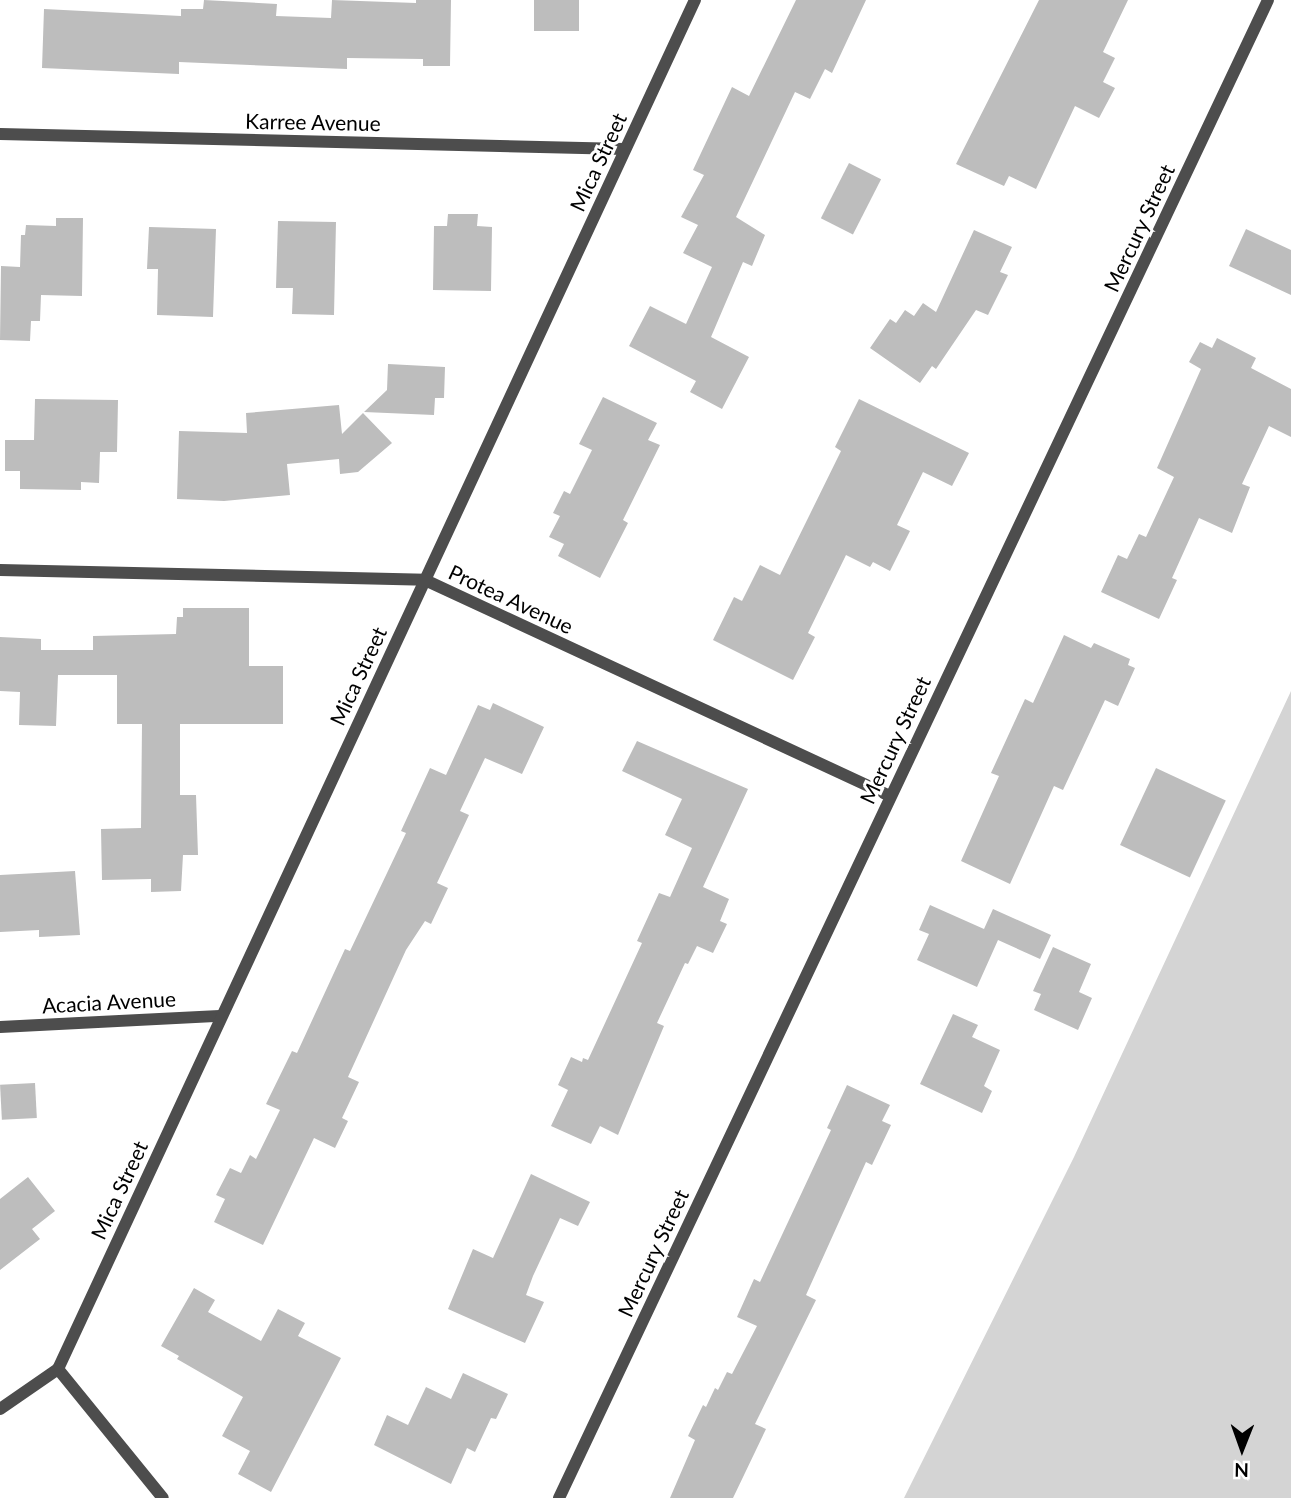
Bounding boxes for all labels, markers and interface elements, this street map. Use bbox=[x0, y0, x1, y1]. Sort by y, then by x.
street label: Karree Avenue bbox=[245, 108, 381, 136]
street label: Mica Street bbox=[564, 109, 632, 215]
street label: Mercury Street bbox=[1098, 160, 1180, 296]
street label: Protea Avenue bbox=[444, 559, 578, 639]
street label: Mica Street bbox=[324, 623, 392, 729]
street label: Mercury Street bbox=[854, 672, 936, 808]
street label: Acacia Avenue bbox=[41, 986, 177, 1018]
street label: Mica Street bbox=[85, 1137, 153, 1243]
street label: Mercury Street bbox=[612, 1185, 694, 1321]
north arrow bbox=[1207, 1414, 1277, 1484]
text: N bbox=[1234, 1459, 1249, 1482]

